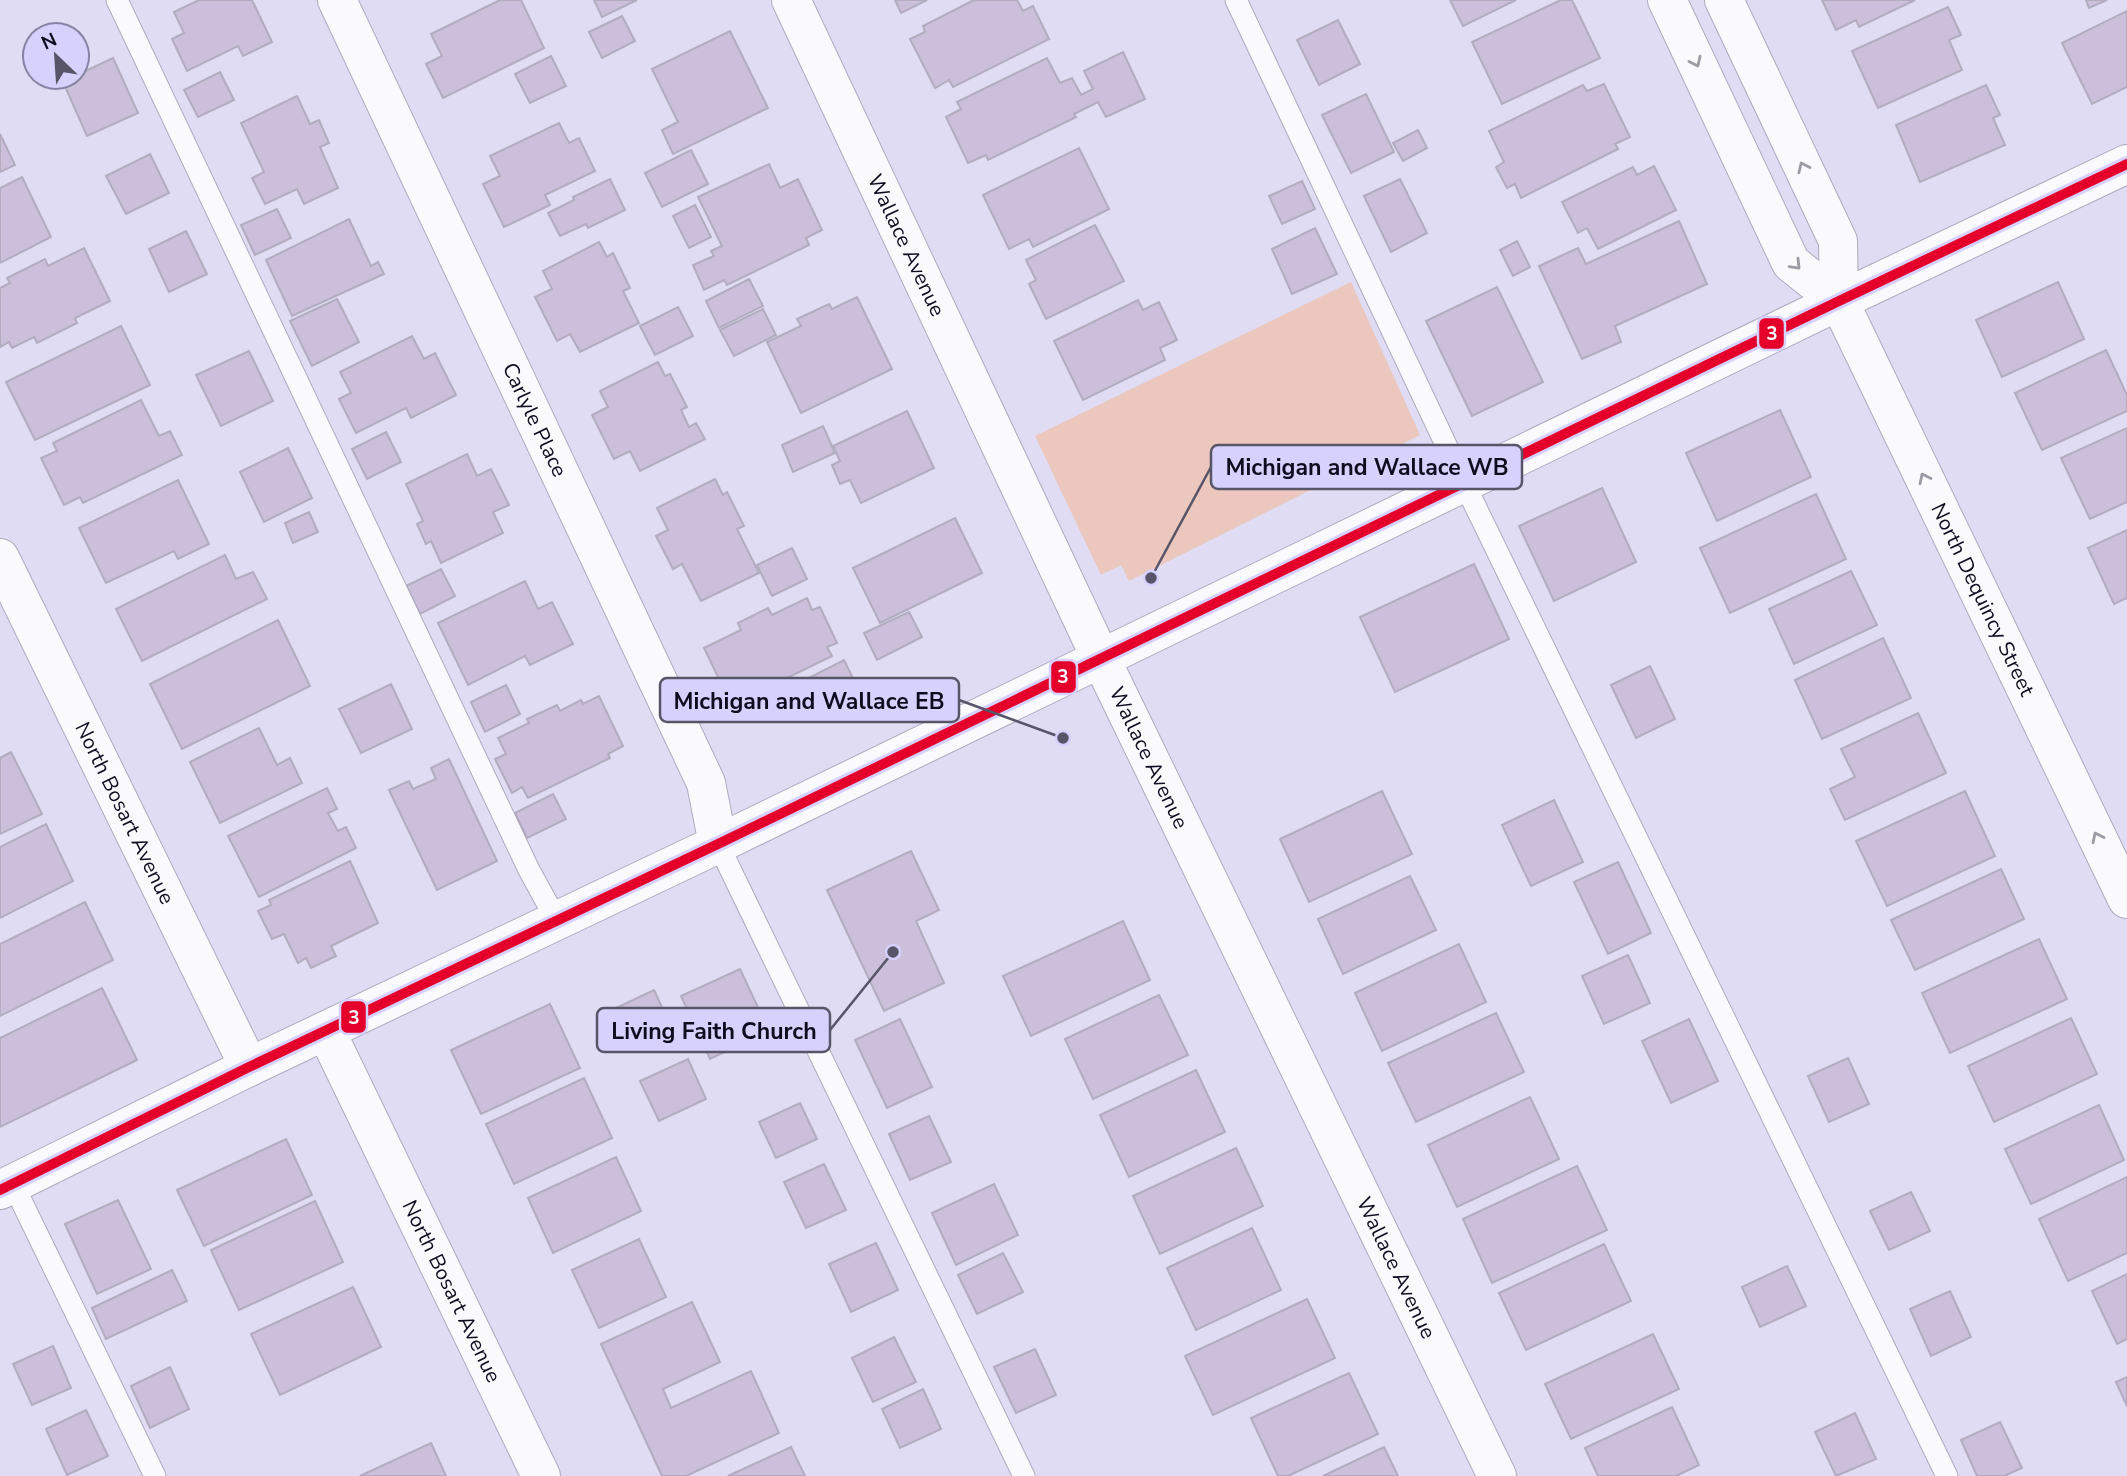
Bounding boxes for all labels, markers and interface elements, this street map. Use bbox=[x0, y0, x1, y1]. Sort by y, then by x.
north arrow bbox=[21, 21, 91, 91]
text: N bbox=[37, 27, 61, 56]
one-way arrow bbox=[1687, 55, 1701, 67]
one-way arrow bbox=[1797, 162, 1811, 174]
street label: Wallace Avenue bbox=[861, 169, 952, 321]
one-way arrow bbox=[1787, 257, 1800, 270]
line badge: 3 bbox=[1758, 317, 1785, 350]
text: 3 bbox=[1766, 321, 1778, 347]
street label: Carlyle Place bbox=[496, 358, 574, 481]
callout: Michigan and Wallace WB bbox=[1211, 445, 1522, 489]
text: Michigan and Wallace WB bbox=[1226, 452, 1508, 483]
one-way arrow bbox=[1918, 473, 1932, 485]
street label: North Dequincy Street bbox=[1924, 498, 2041, 701]
line badge: 3 bbox=[1050, 660, 1077, 694]
text: 3 bbox=[1057, 664, 1069, 690]
callout: Michigan and Wallace EB bbox=[660, 678, 959, 722]
street label: Wallace Avenue bbox=[1103, 682, 1195, 833]
text: Michigan and Wallace EB bbox=[673, 686, 945, 717]
street label: North Bosart Avenue bbox=[68, 717, 181, 909]
one-way arrow bbox=[2092, 832, 2106, 844]
line badge: 3 bbox=[340, 1000, 367, 1034]
text: 3 bbox=[348, 1005, 360, 1031]
callout: Living Faith Church bbox=[597, 1008, 830, 1052]
text: Living Faith Church bbox=[611, 1016, 817, 1047]
street label: Wallace Avenue bbox=[1350, 1192, 1442, 1343]
street label: North Bosart Avenue bbox=[396, 1195, 508, 1387]

